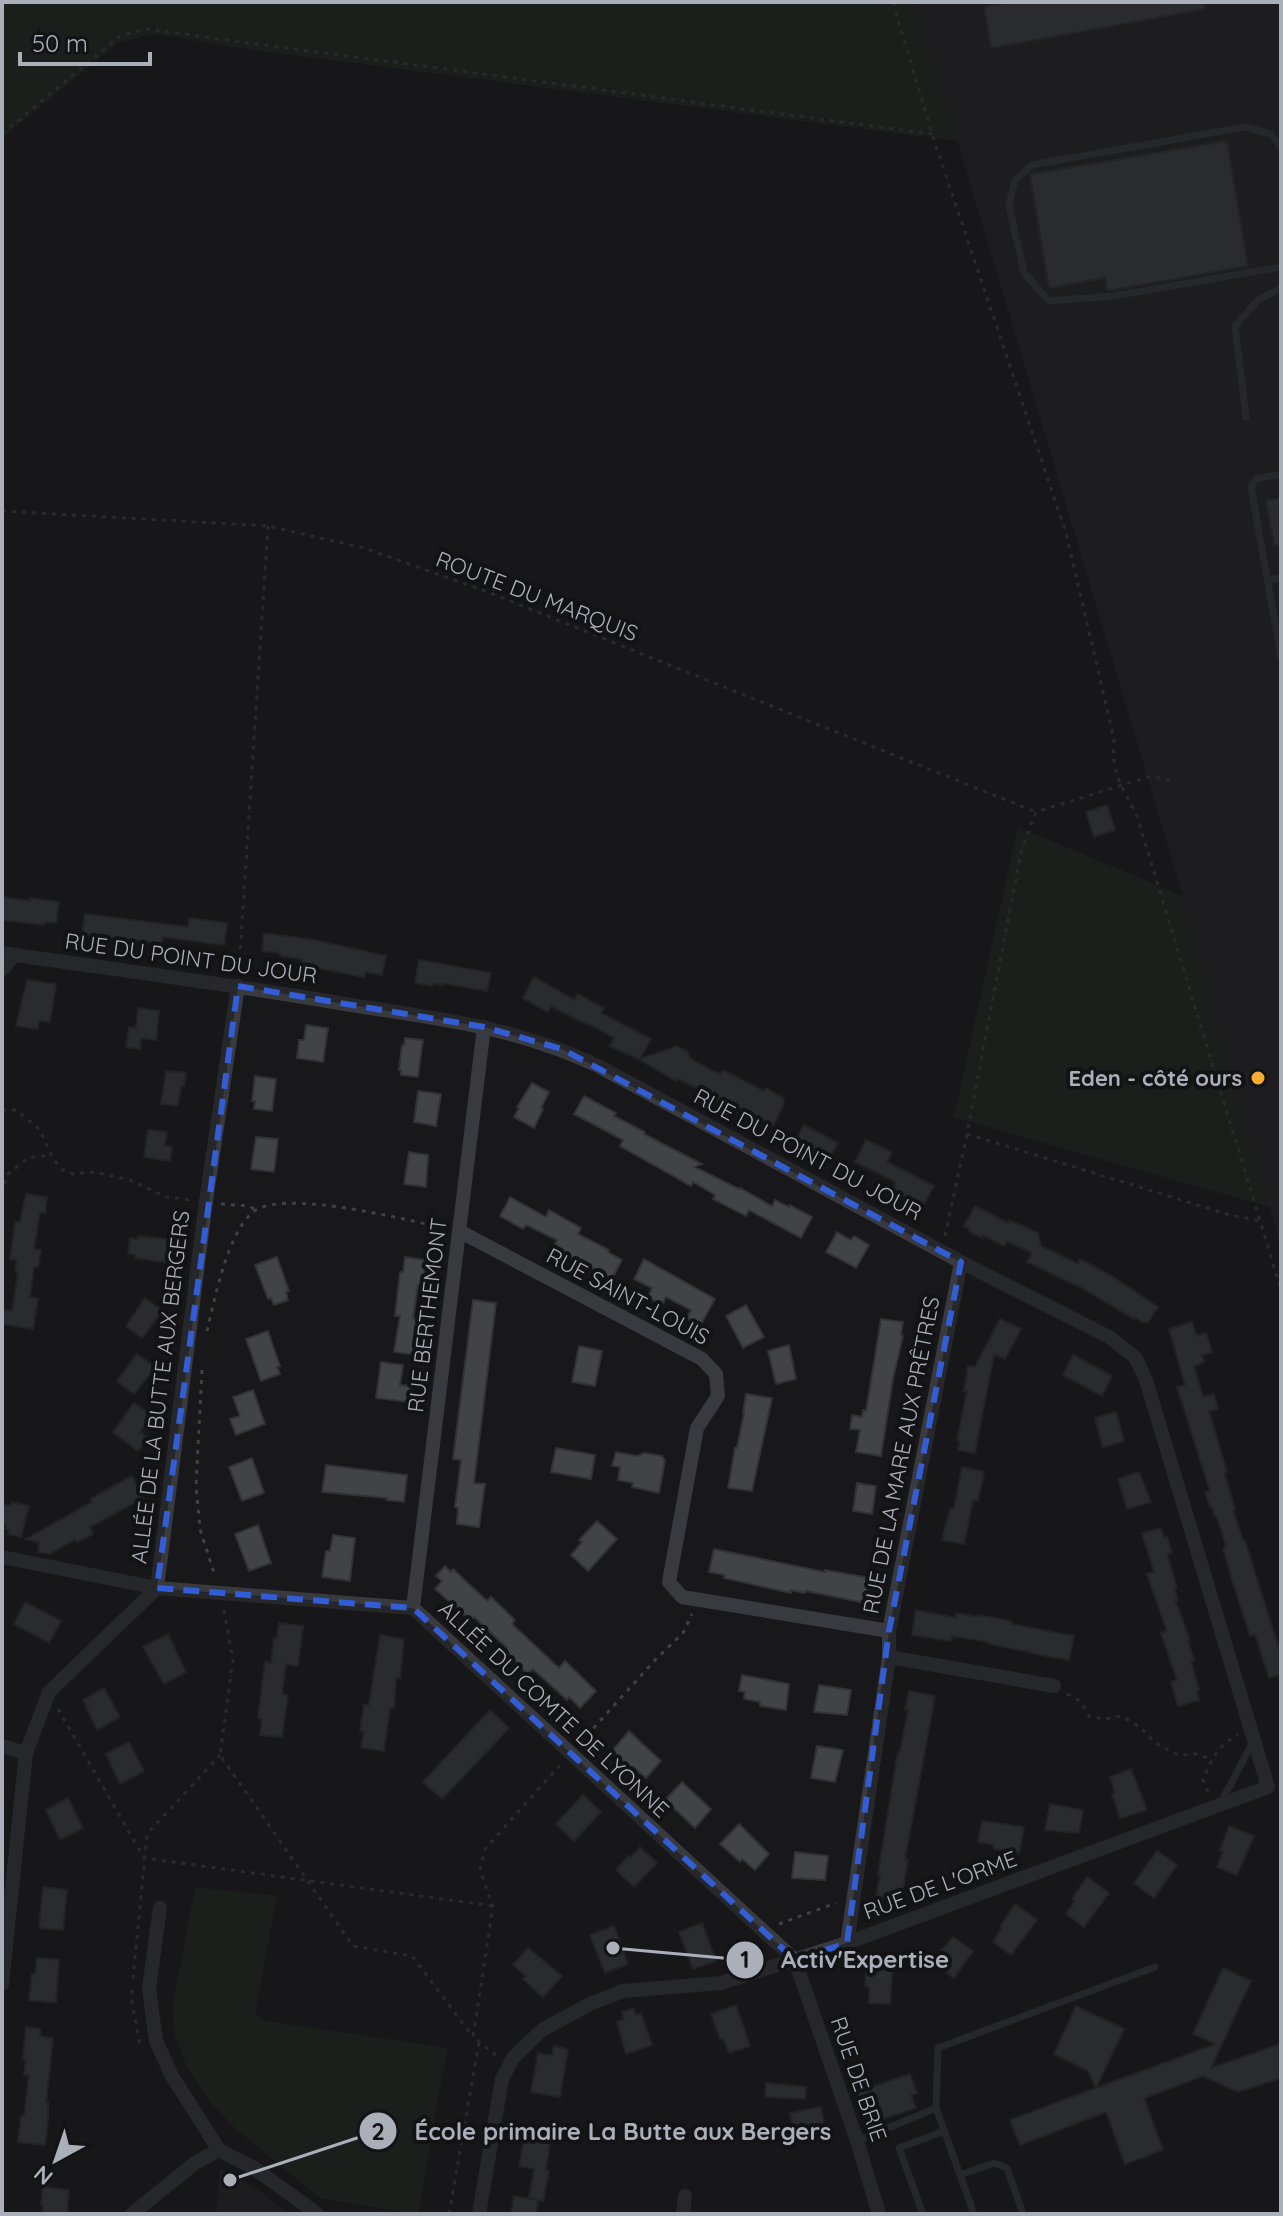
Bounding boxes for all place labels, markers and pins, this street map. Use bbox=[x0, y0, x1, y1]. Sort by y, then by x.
place label: Eden - côté ours bbox=[1069, 1064, 1242, 1092]
marker: Eden - côté ours bbox=[1249, 1069, 1267, 1087]
callout: Activ'Expertise bbox=[725, 1936, 965, 1984]
callout: École primaire La Butte aux Bergers bbox=[358, 2107, 847, 2155]

